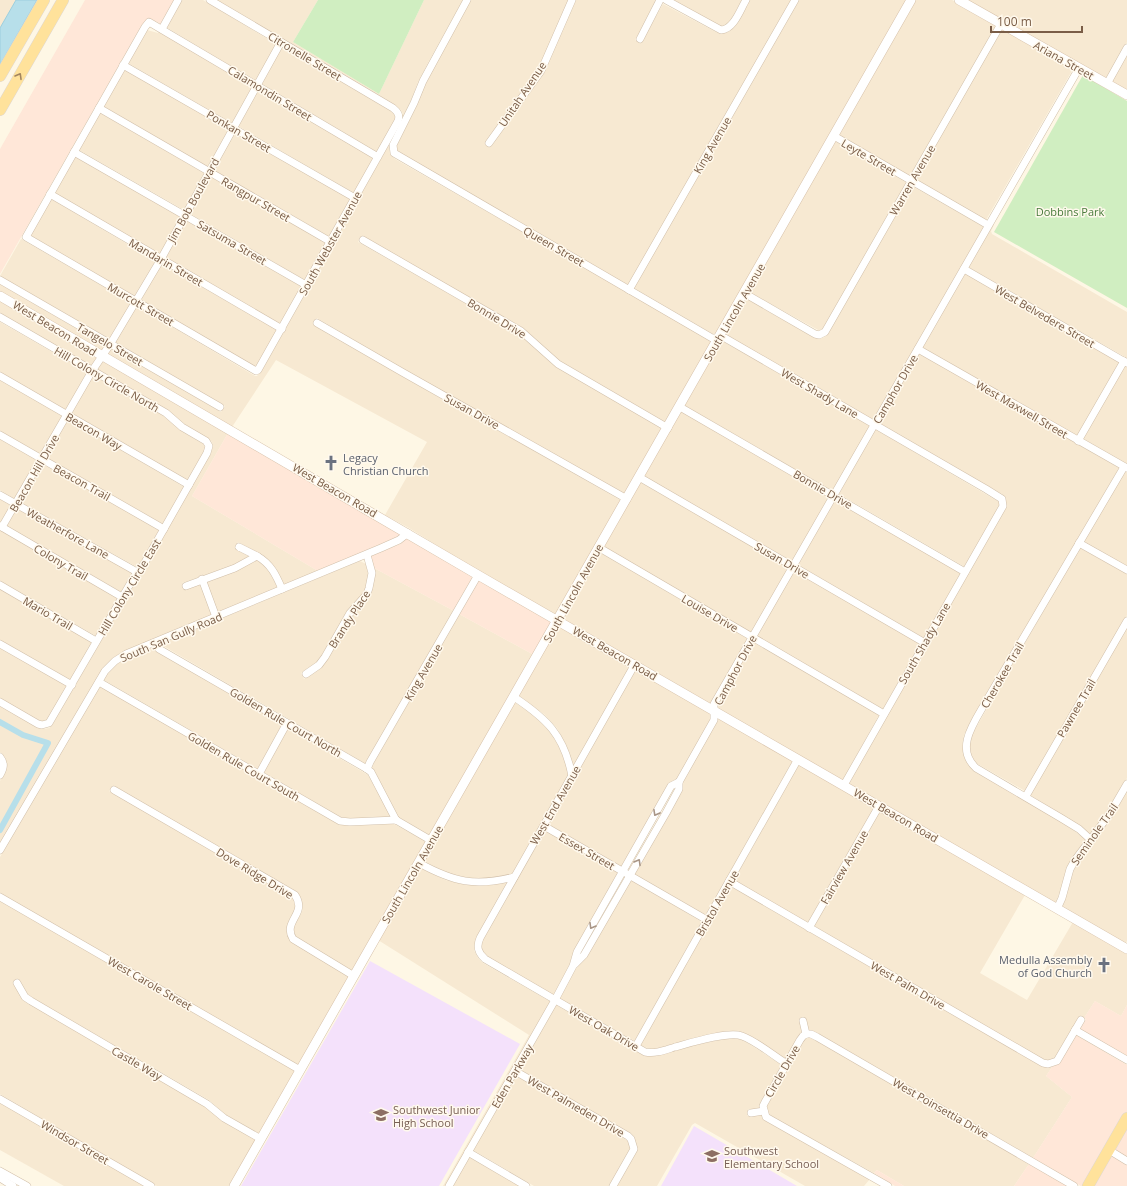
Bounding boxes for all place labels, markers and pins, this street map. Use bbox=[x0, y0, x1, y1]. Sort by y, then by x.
place label: Legacy Christian Church bbox=[343, 450, 429, 478]
church icon: Legacy Christian Church bbox=[322, 454, 340, 472]
place label: Medulla Assembly of God Church bbox=[999, 952, 1092, 980]
church icon: Medulla Assembly of God Church bbox=[1095, 956, 1113, 974]
place label: Southwest Junior High School bbox=[393, 1102, 481, 1130]
school or university icon: Southwest Junior High School bbox=[372, 1106, 390, 1124]
place label: Southwest Elementary School bbox=[724, 1143, 819, 1171]
school or university icon: Southwest Elementary School bbox=[703, 1147, 721, 1165]

